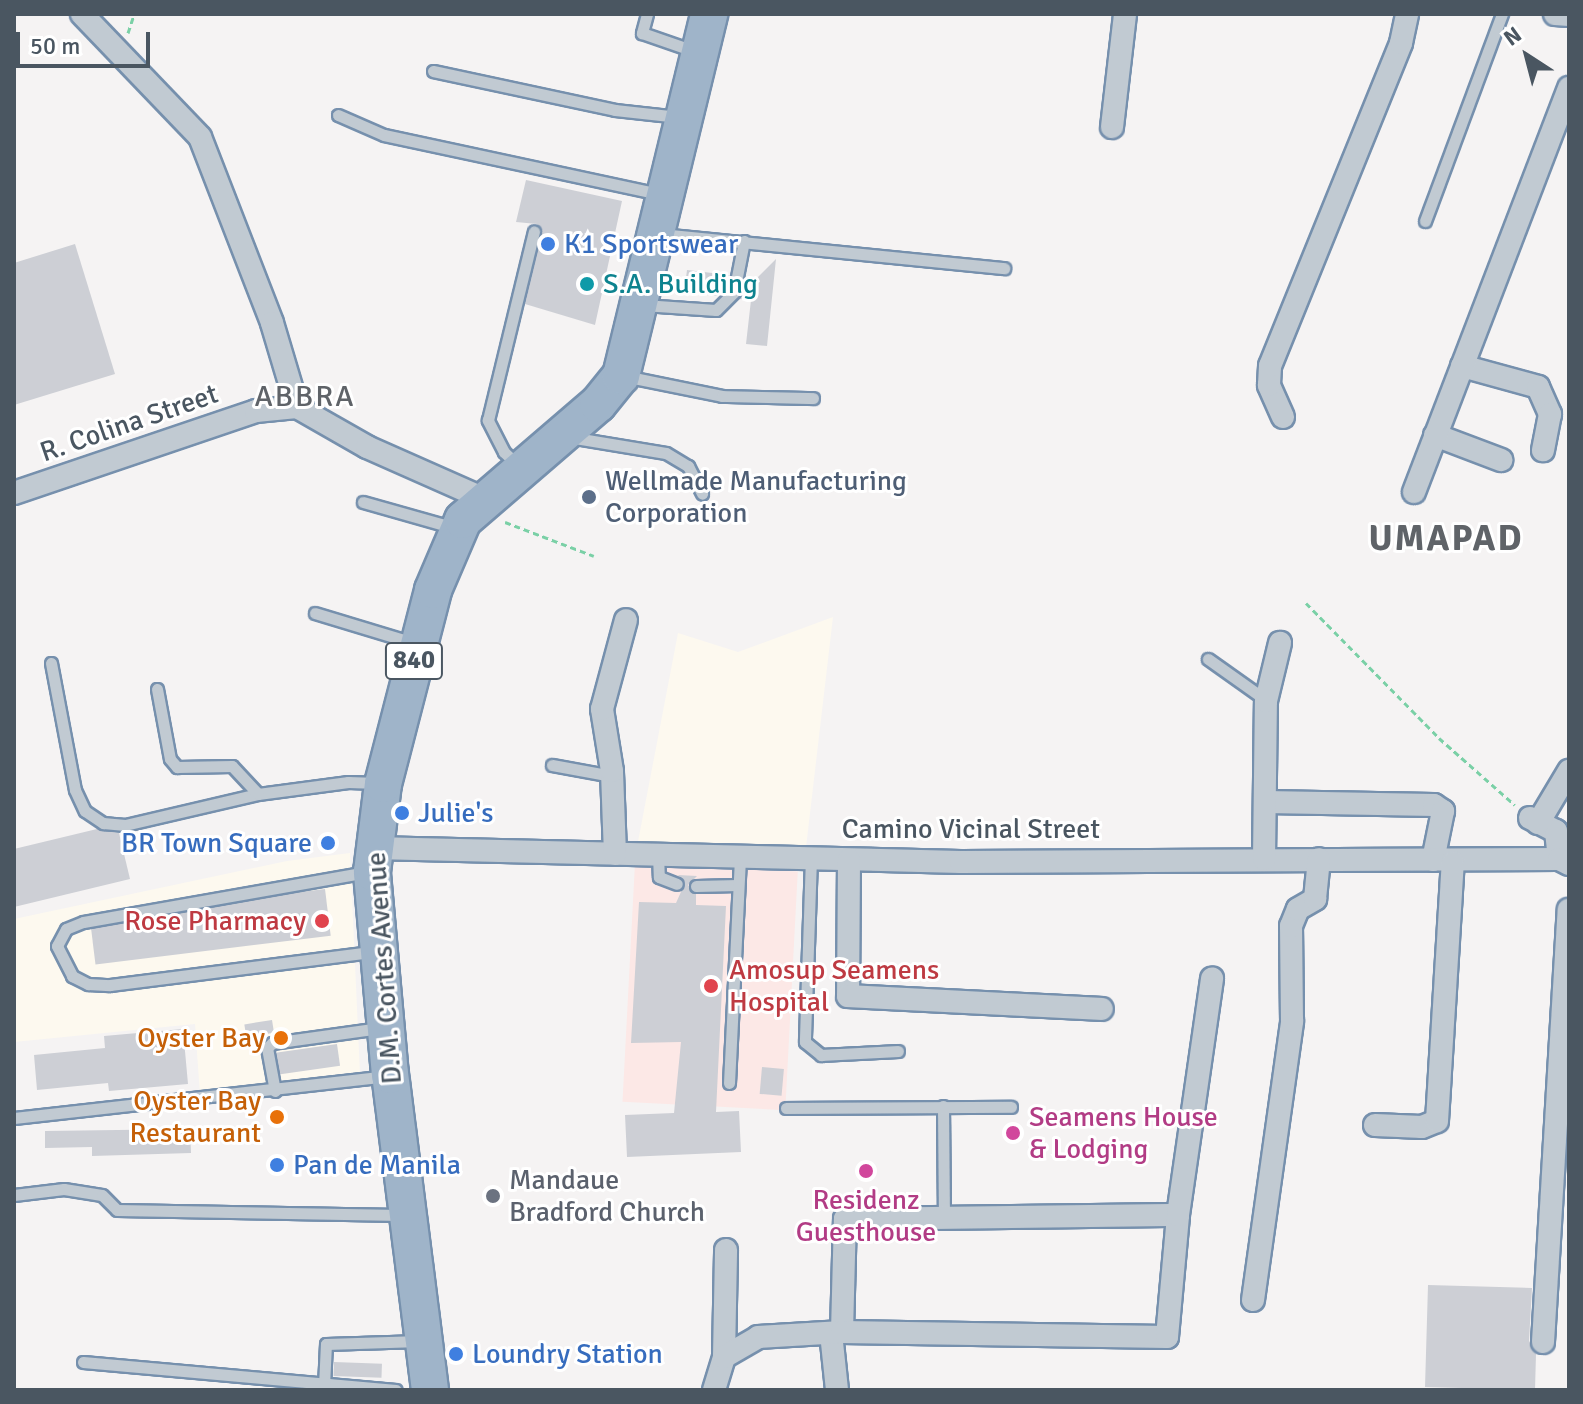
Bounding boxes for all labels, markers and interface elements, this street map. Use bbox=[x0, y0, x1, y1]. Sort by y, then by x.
scale bar bbox=[20, 16, 154, 66]
north arrow bbox=[1487, 16, 1567, 96]
text: N bbox=[1498, 21, 1527, 52]
text: 50 m bbox=[30, 31, 80, 61]
place label: K1 Sportswear bbox=[564, 227, 738, 261]
marker: K1 Sportswear bbox=[539, 235, 557, 253]
place label: S.A. Building bbox=[603, 267, 758, 301]
marker: S.A. Building bbox=[578, 275, 596, 293]
street label: R. Colina Street bbox=[36, 377, 222, 469]
district label: ABBRA bbox=[254, 379, 356, 415]
place label: Wellmade Manufacturing Corporation bbox=[605, 464, 907, 530]
marker: Wellmade Manufacturing Corporation bbox=[580, 488, 598, 506]
district label: UMAPAD bbox=[1368, 517, 1524, 561]
road number: 840 bbox=[384, 639, 444, 683]
place label: Julie's bbox=[418, 796, 494, 830]
marker: Julie's bbox=[393, 804, 411, 822]
street label: Camino Vicinal Street bbox=[842, 812, 1100, 846]
place label: BR Town Square bbox=[121, 826, 312, 860]
marker: BR Town Square bbox=[319, 834, 337, 852]
street label: D.M. Cortes Avenue bbox=[359, 851, 409, 1085]
place label: Rose Pharmacy bbox=[124, 904, 306, 938]
marker: Rose Pharmacy bbox=[313, 912, 331, 930]
place label: Amosup Seamens Hospital bbox=[729, 953, 939, 1019]
marker: Amosup Seamens Hospital bbox=[700, 975, 722, 997]
place label: Oyster Bay bbox=[137, 1021, 265, 1055]
marker: Oyster Bay bbox=[272, 1029, 290, 1047]
place label: Oyster Bay Restaurant bbox=[130, 1084, 261, 1150]
place label: Seamens House & Lodging bbox=[1029, 1100, 1218, 1166]
marker: Oyster Bay Restaurant bbox=[268, 1108, 286, 1126]
marker: Seamens House & Lodging bbox=[1004, 1124, 1022, 1142]
place label: Pan de Manila bbox=[293, 1148, 461, 1182]
marker: Pan de Manila bbox=[268, 1156, 286, 1174]
marker: Residenz Guesthouse bbox=[857, 1162, 875, 1180]
place label: Mandaue Bradford Church bbox=[509, 1163, 705, 1229]
place label: Residenz Guesthouse bbox=[796, 1183, 936, 1249]
marker: Mandaue Bradford Church bbox=[484, 1187, 502, 1205]
place label: Loundry Station bbox=[472, 1337, 663, 1371]
marker: Loundry Station bbox=[447, 1345, 465, 1363]

